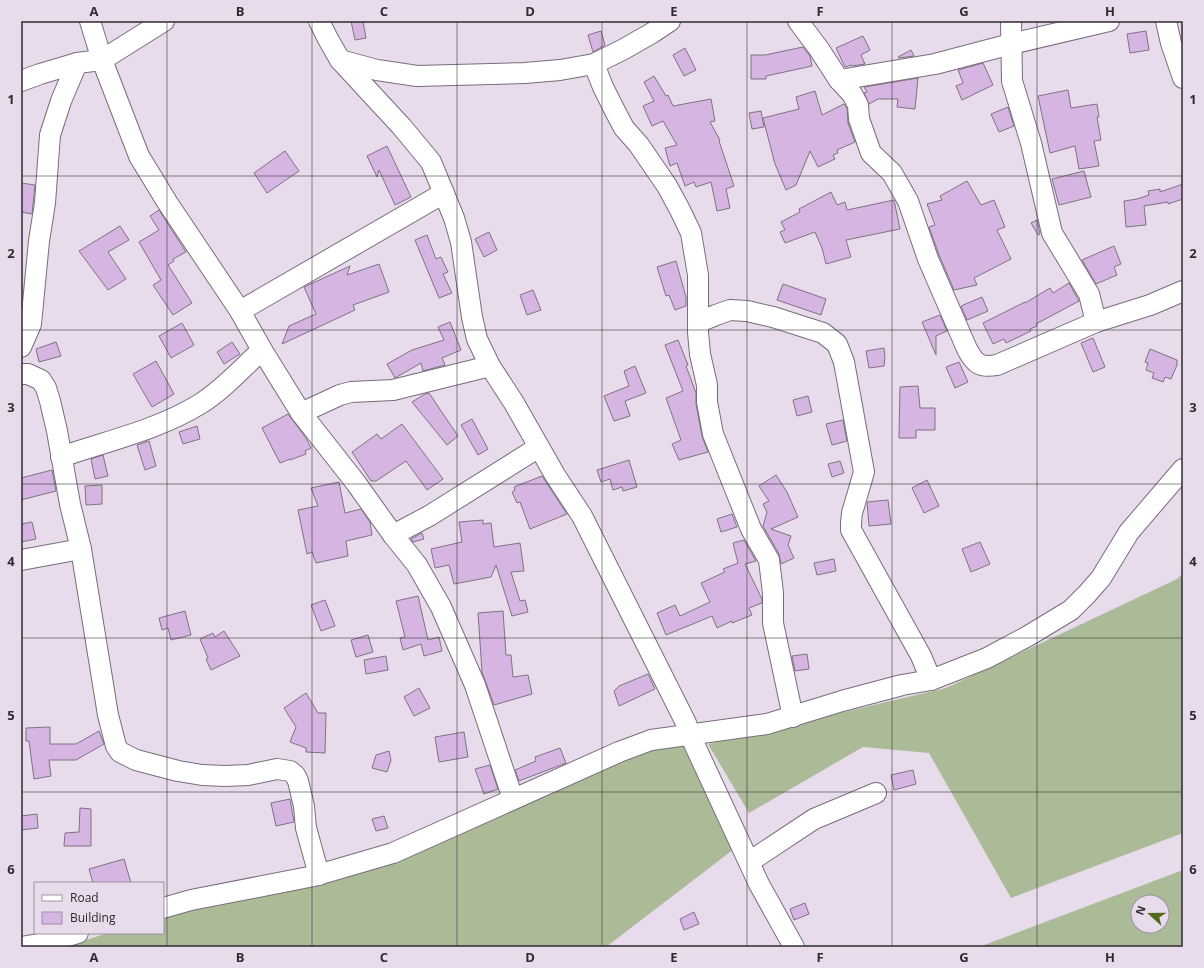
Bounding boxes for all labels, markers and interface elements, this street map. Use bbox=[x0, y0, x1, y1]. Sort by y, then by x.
text: A bbox=[90, 2, 99, 20]
text: B bbox=[236, 2, 245, 20]
text: C bbox=[380, 2, 388, 20]
text: D bbox=[525, 2, 535, 20]
text: E bbox=[670, 2, 678, 20]
text: F bbox=[816, 2, 824, 20]
text: G bbox=[959, 2, 969, 20]
text: H bbox=[1105, 2, 1115, 20]
text: 1 bbox=[7, 90, 15, 108]
text: 1 bbox=[1189, 90, 1197, 108]
text: 2 bbox=[7, 244, 15, 262]
text: 2 bbox=[1189, 244, 1197, 262]
text: 3 bbox=[7, 398, 15, 416]
text: 3 bbox=[1189, 398, 1197, 416]
text: 4 bbox=[7, 552, 15, 570]
text: 4 bbox=[1189, 552, 1197, 570]
text: 5 bbox=[7, 706, 15, 724]
text: 5 bbox=[1189, 706, 1197, 724]
text: 6 bbox=[7, 860, 15, 878]
text: 6 bbox=[1189, 860, 1197, 878]
legend bbox=[34, 882, 164, 934]
text: Road bbox=[70, 889, 99, 906]
north arrow bbox=[1130, 894, 1170, 934]
text: N bbox=[1132, 903, 1149, 917]
text: Building bbox=[70, 909, 116, 926]
text: A bbox=[90, 948, 99, 966]
text: B bbox=[236, 948, 245, 966]
text: C bbox=[380, 948, 388, 966]
text: D bbox=[525, 948, 535, 966]
text: E bbox=[670, 948, 678, 966]
text: F bbox=[816, 948, 824, 966]
text: G bbox=[959, 948, 969, 966]
text: H bbox=[1105, 948, 1115, 966]

